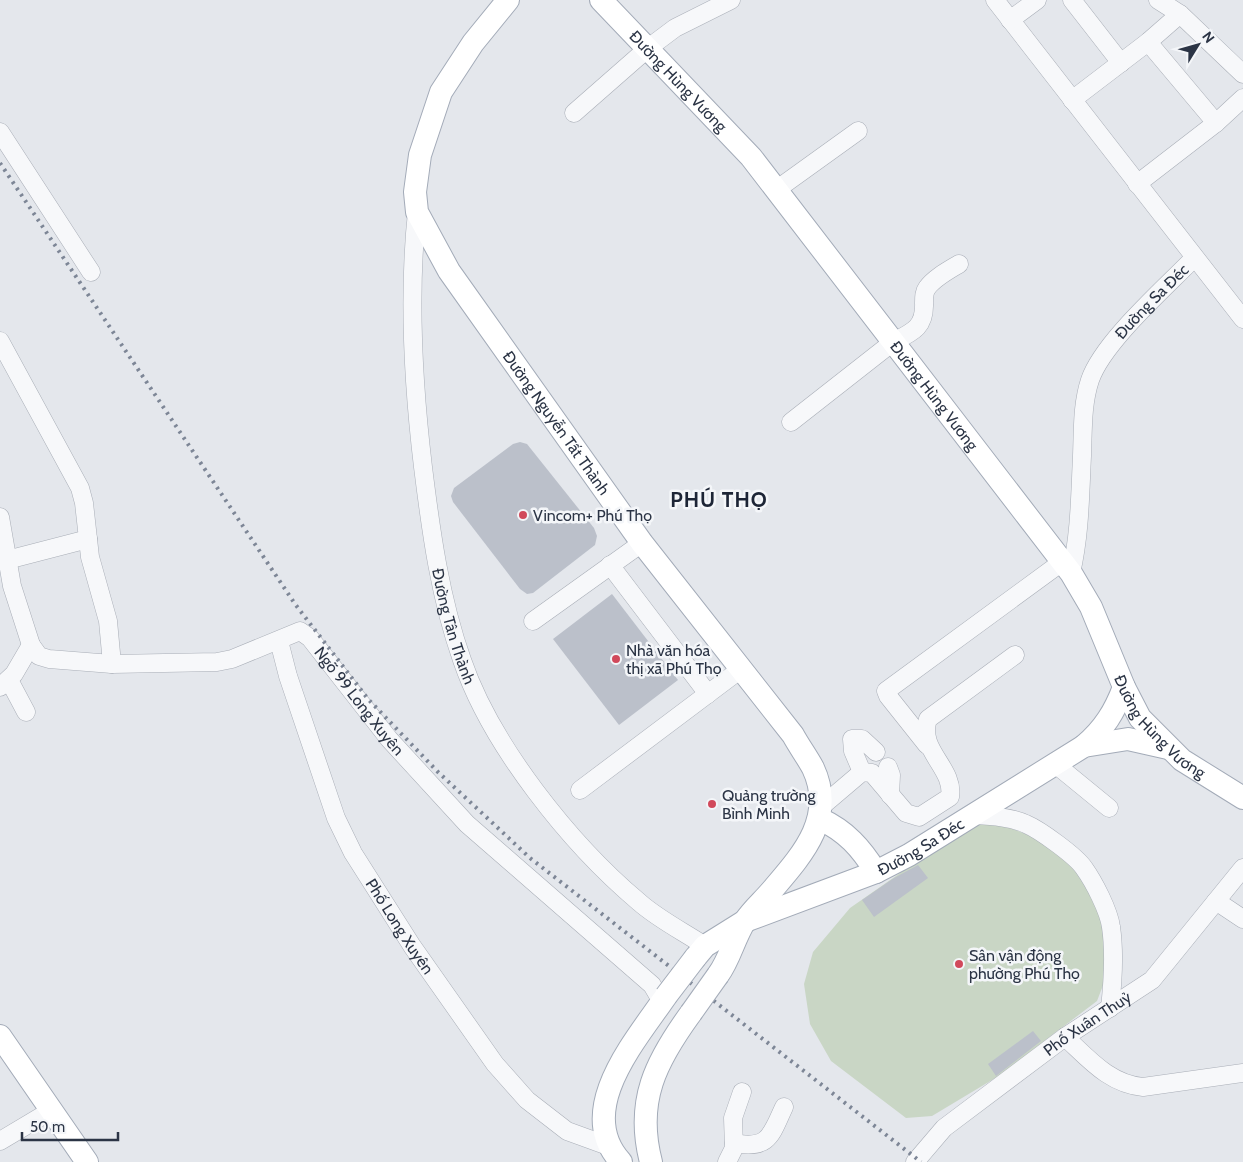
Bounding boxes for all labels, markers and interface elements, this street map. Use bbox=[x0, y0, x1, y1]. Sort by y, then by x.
north arrow bbox=[1173, 20, 1223, 70]
street label: Đường Hùng Vương bbox=[625, 27, 731, 137]
text: N bbox=[1198, 28, 1219, 47]
street label: Đường Sa Đéc bbox=[1111, 260, 1193, 343]
street label: Đường Hùng Vương bbox=[886, 337, 983, 455]
street label: Đường Nguyễn Tất Thành bbox=[499, 347, 614, 499]
district label: PHÚ THỌ bbox=[670, 487, 768, 512]
place label: Vincom+ Phú Thọ bbox=[533, 506, 652, 525]
marker: Vincom+ Phú Thọ bbox=[517, 509, 529, 521]
street label: Đường Tân Thành bbox=[428, 567, 479, 687]
place label: Nhà văn hóa thị xã Phú Thọ bbox=[626, 641, 722, 678]
street label: Ngõ 99 Long Xuyên bbox=[310, 643, 408, 759]
marker: Nhà văn hóa thị xã Phú Thọ bbox=[610, 653, 622, 665]
street label: Đường Hùng Vương bbox=[1110, 672, 1210, 783]
place label: Quảng trường Bình Minh bbox=[722, 786, 816, 823]
marker: Quảng trường Bình Minh bbox=[706, 798, 718, 810]
street label: Đường Sa Đéc bbox=[874, 814, 968, 880]
street label: Phố Long Xuyên bbox=[362, 875, 438, 978]
place label: Sân vận động phường Phú Thọ bbox=[969, 946, 1080, 983]
marker: Sân vận động phường Phú Thọ bbox=[953, 958, 965, 970]
street label: Phố Xuân Thuỷ bbox=[1040, 987, 1135, 1060]
scale bar bbox=[22, 1110, 119, 1142]
text: 50 m bbox=[30, 1118, 65, 1136]

